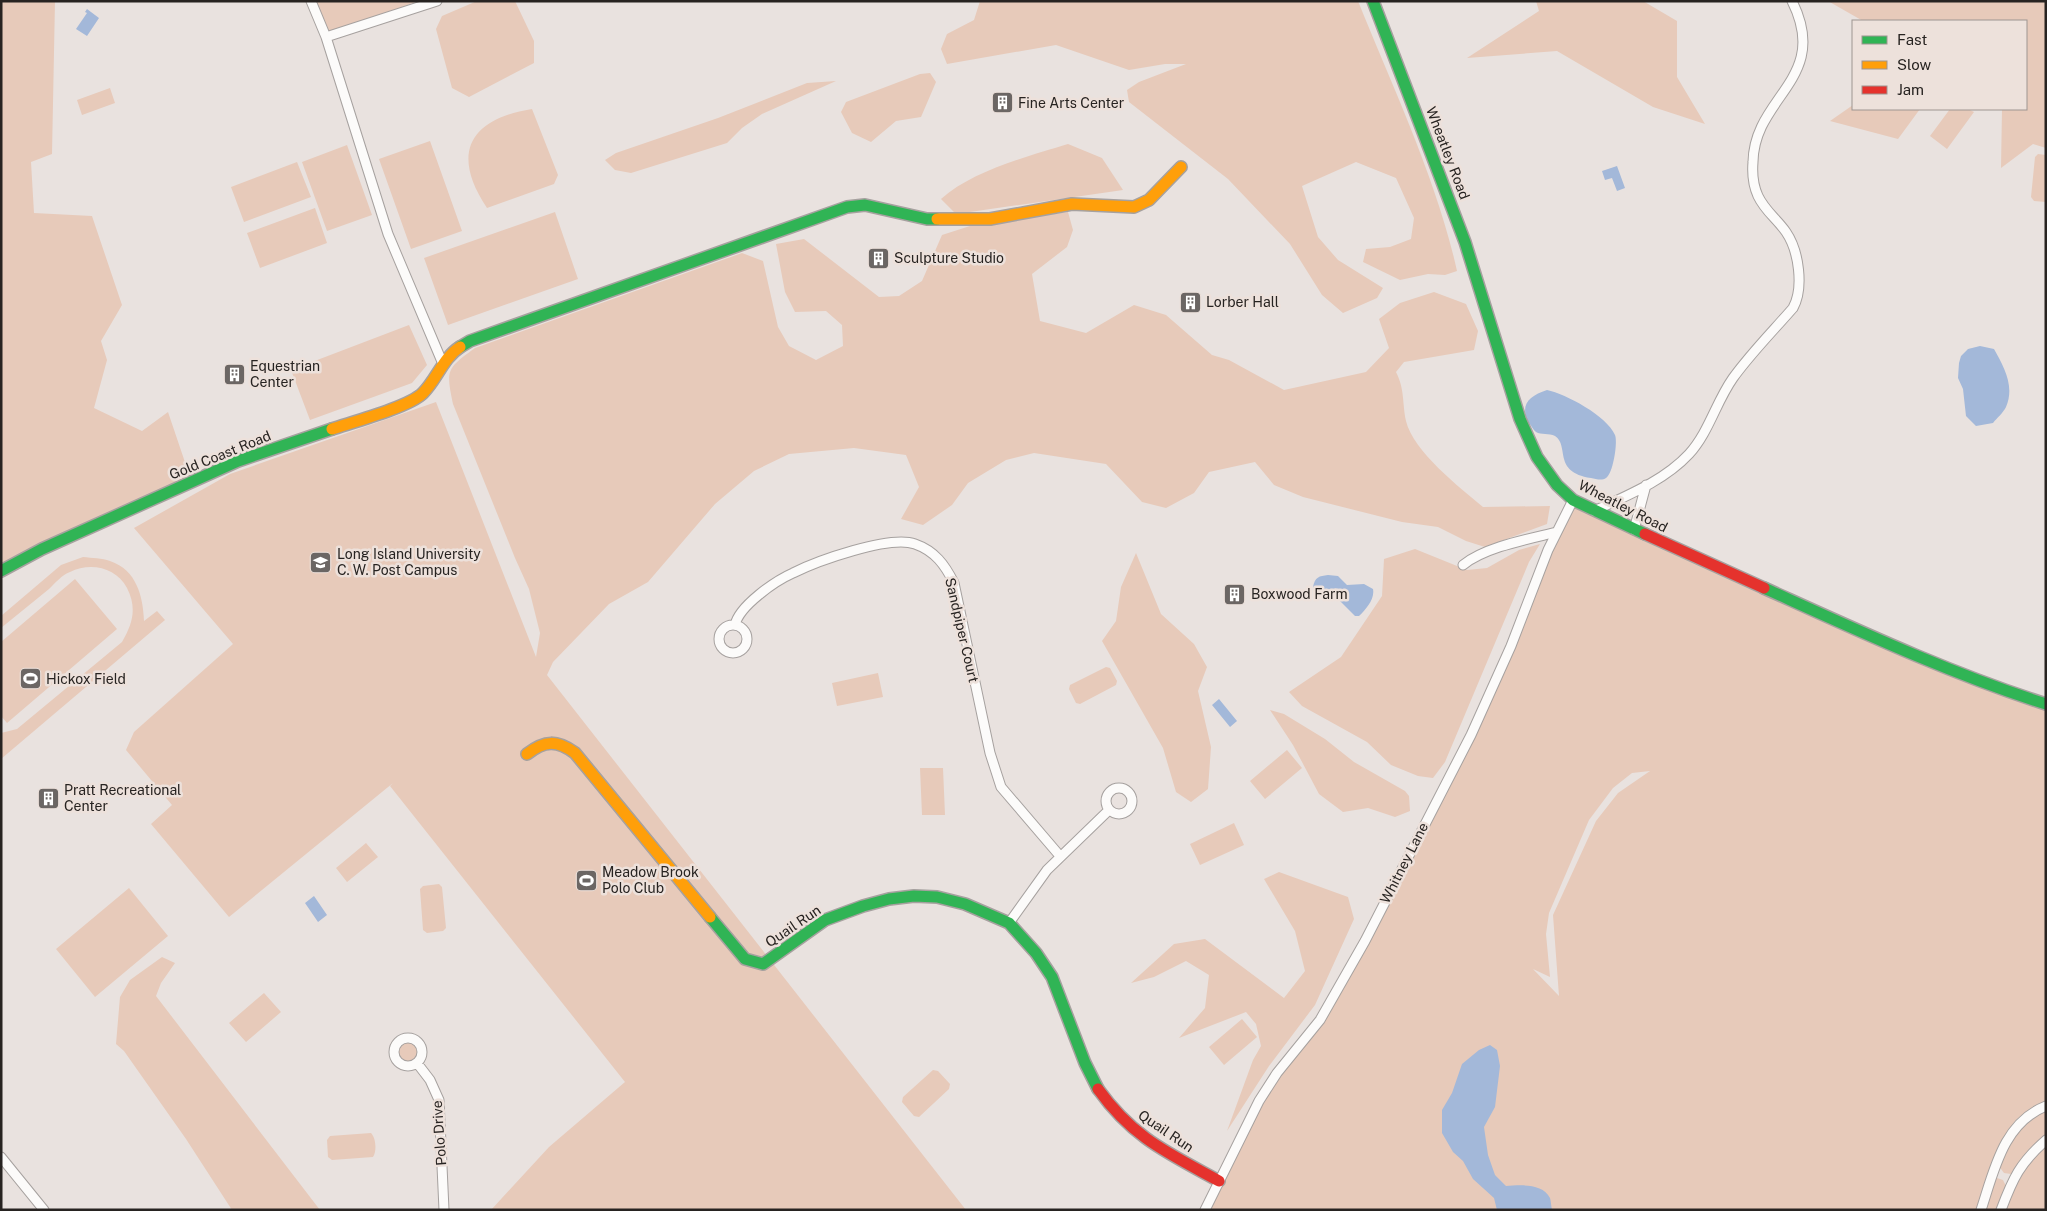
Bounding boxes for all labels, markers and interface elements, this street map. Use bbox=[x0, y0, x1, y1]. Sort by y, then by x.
legend bbox=[1852, 20, 2027, 110]
text: Fast bbox=[1897, 31, 1927, 48]
text: Slow bbox=[1897, 56, 1932, 73]
text: Jam bbox=[1897, 81, 1924, 98]
building icon: Fine Arts Center bbox=[990, 91, 1014, 115]
place label: Fine Arts Center bbox=[1018, 95, 1124, 111]
street label: Wheatley Road bbox=[1423, 104, 1473, 202]
building icon: Sculpture Studio bbox=[866, 246, 890, 270]
place label: Sculpture Studio bbox=[894, 250, 1004, 266]
building icon: Lorber Hall bbox=[1178, 290, 1202, 314]
place label: Lorber Hall bbox=[1206, 294, 1279, 310]
place label: Equestrian Center bbox=[250, 358, 320, 390]
building icon: Equestrian Center bbox=[222, 362, 246, 386]
street label: Gold Coast Road bbox=[167, 427, 273, 483]
street label: Wheatley Road bbox=[1576, 477, 1670, 535]
place label: Long Island University C. W. Post Campus bbox=[337, 546, 481, 578]
school or university icon: Long Island University C. W. Post Campus bbox=[309, 550, 333, 574]
street label: Sandpiper Court bbox=[942, 576, 982, 684]
building icon: Boxwood Farm bbox=[1223, 582, 1247, 606]
place label: Boxwood Farm bbox=[1251, 586, 1348, 602]
sports icon: Hickox Field bbox=[18, 667, 42, 691]
place label: Hickox Field bbox=[46, 671, 126, 687]
place label: Pratt Recreational Center bbox=[64, 782, 181, 814]
building icon: Pratt Recreational Center bbox=[36, 786, 60, 810]
street label: Whitney Lane bbox=[1377, 820, 1431, 906]
place label: Meadow Brook Polo Club bbox=[602, 864, 699, 896]
sports icon: Meadow Brook Polo Club bbox=[574, 868, 598, 892]
street label: Quail Run bbox=[762, 902, 824, 950]
street label: Polo Drive bbox=[429, 1100, 449, 1166]
street label: Quail Run bbox=[1135, 1107, 1197, 1155]

